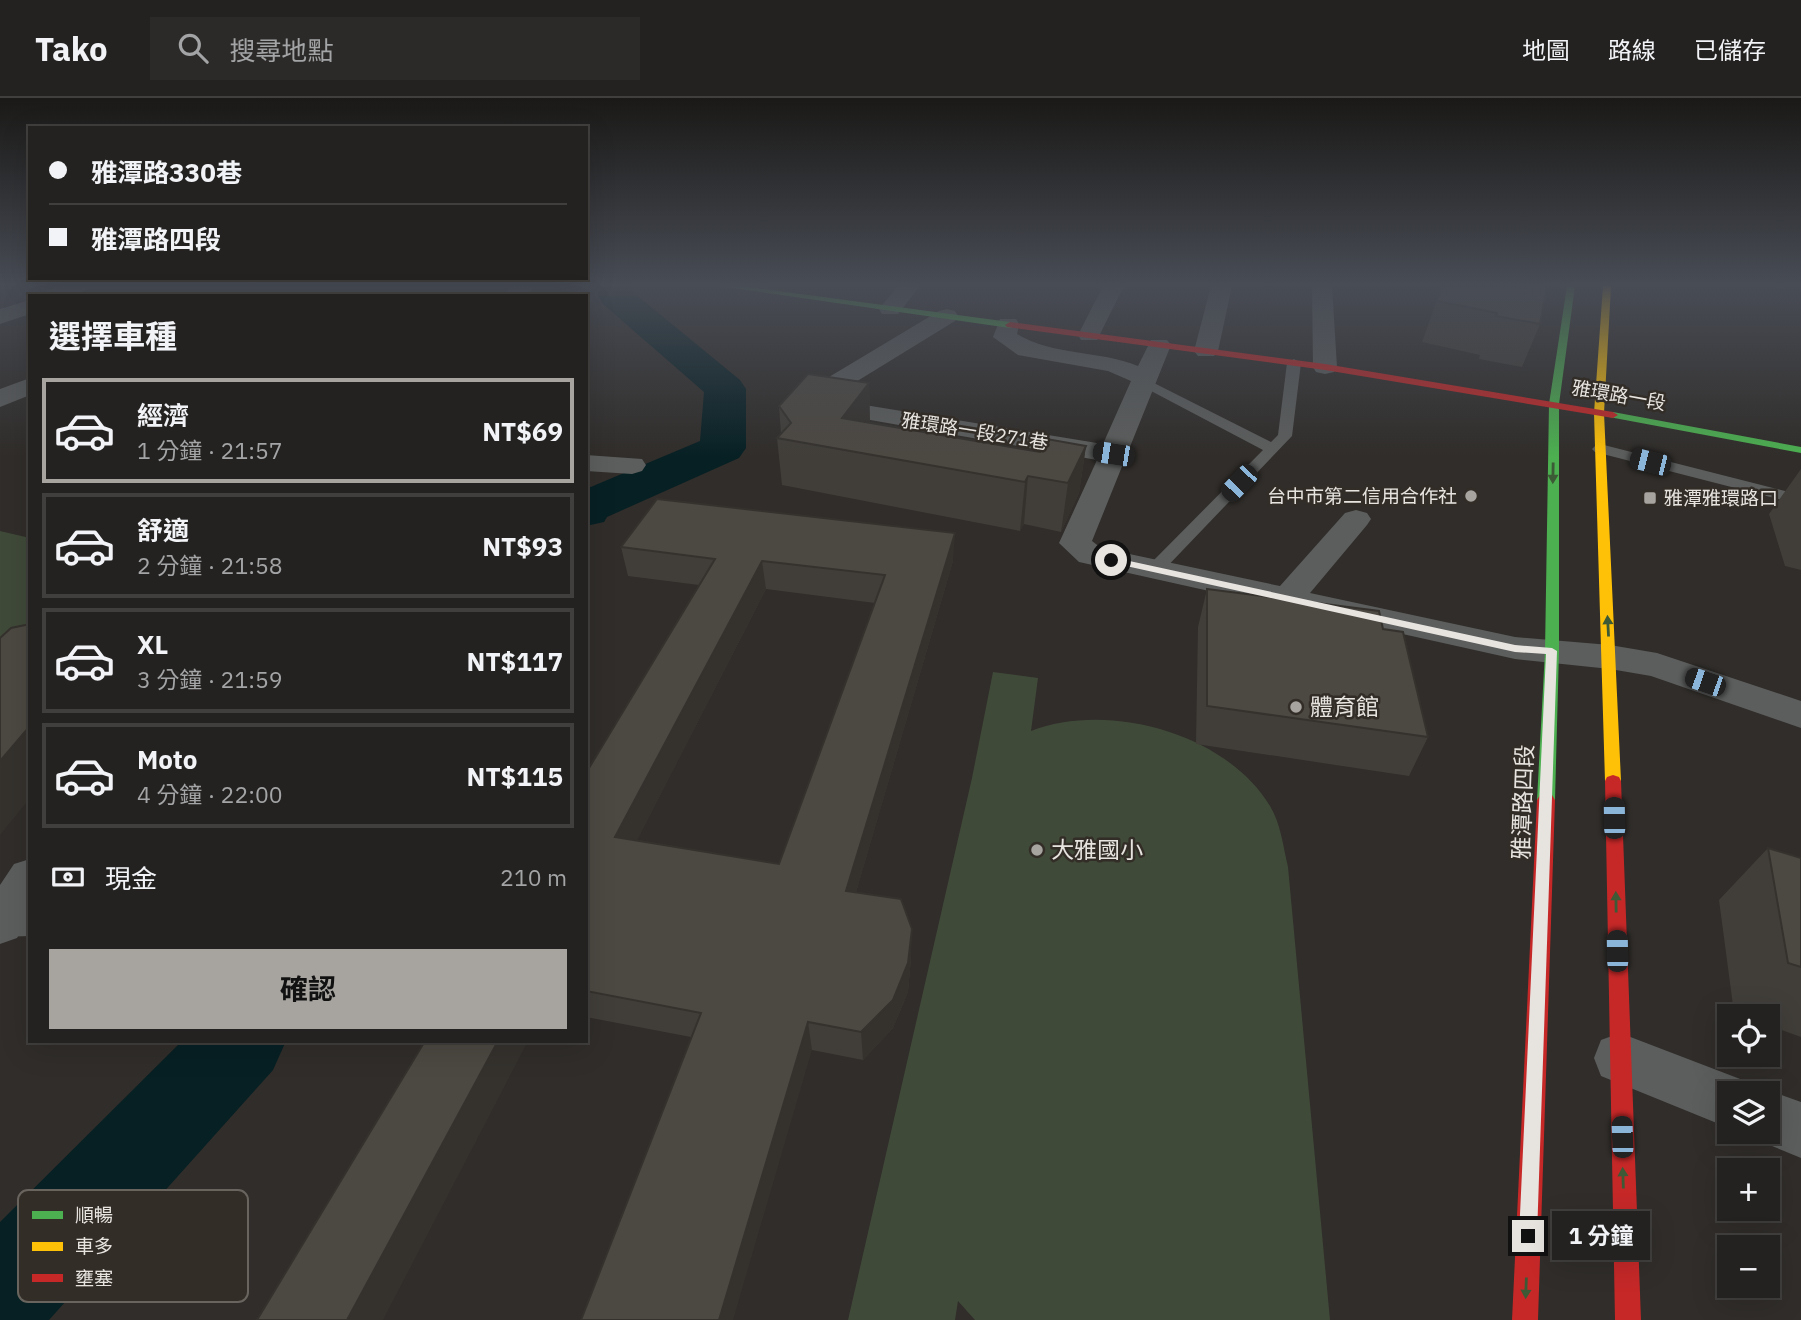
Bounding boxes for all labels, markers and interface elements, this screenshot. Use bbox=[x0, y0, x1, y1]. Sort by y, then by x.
search box bbox=[150, 17, 640, 80]
text: Tako bbox=[35, 27, 108, 70]
icon: search bbox=[174, 29, 212, 67]
text: 搜尋地點 bbox=[230, 33, 334, 67]
text: 地圖 bbox=[1522, 34, 1570, 66]
text: 路線 bbox=[1608, 34, 1656, 66]
text: 已儲存 bbox=[1694, 34, 1766, 66]
text: 雅潭路330巷 bbox=[91, 155, 242, 189]
text: 雅潭路四段 bbox=[91, 222, 221, 256]
text: 選擇車種 bbox=[49, 315, 177, 357]
street label: 雅環路一段 bbox=[1570, 375, 1668, 415]
text: 經濟 bbox=[137, 398, 189, 432]
icon: car bbox=[53, 399, 116, 462]
street label: 雅環路一段271巷 bbox=[900, 408, 1050, 454]
text: NT$69 bbox=[482, 414, 563, 448]
text: 1 分鐘 · 21:57 bbox=[137, 435, 283, 465]
car bbox=[1091, 440, 1136, 468]
car bbox=[1628, 447, 1673, 477]
car bbox=[1217, 461, 1262, 505]
one-way arrow bbox=[1548, 462, 1559, 484]
place label: 台中市第二信用合作社 bbox=[1267, 484, 1457, 508]
place label: 雅潭雅環路口 bbox=[1664, 486, 1778, 510]
marker: 台中市第二信用合作社 bbox=[1463, 488, 1479, 504]
marker: 雅潭雅環路口 bbox=[1642, 490, 1658, 506]
text: 舒適 bbox=[137, 513, 189, 547]
icon: car bbox=[53, 514, 116, 577]
text: NT$93 bbox=[482, 529, 563, 563]
route start bbox=[1095, 544, 1127, 576]
text: 2 分鐘 · 21:58 bbox=[137, 550, 283, 580]
one-way arrow bbox=[1602, 614, 1613, 636]
text: XL bbox=[137, 627, 168, 661]
icon: car bbox=[53, 629, 116, 692]
text: NT$117 bbox=[467, 644, 563, 678]
text: 3 分鐘 · 21:59 bbox=[137, 664, 283, 694]
car bbox=[1682, 665, 1729, 699]
place label: 體育館 bbox=[1310, 691, 1379, 721]
marker: 體育館 bbox=[1288, 699, 1304, 715]
text: Moto bbox=[137, 742, 197, 776]
icon: car bbox=[53, 744, 116, 807]
street label: 雅潭路四段 bbox=[1505, 744, 1539, 860]
text: NT$115 bbox=[467, 759, 563, 793]
text: 4 分鐘 · 22:00 bbox=[137, 779, 283, 809]
car bbox=[1604, 797, 1625, 839]
place label: 大雅國小 bbox=[1051, 834, 1143, 864]
marker: 大雅國小 bbox=[1029, 842, 1045, 858]
icon: cash bbox=[49, 858, 87, 896]
text: 現金 bbox=[105, 861, 157, 895]
text: 210 m bbox=[500, 862, 567, 892]
one-way arrow bbox=[1610, 891, 1621, 913]
car bbox=[1607, 930, 1628, 972]
button: 確認 bbox=[49, 949, 567, 1029]
map controls bbox=[1717, 1004, 1780, 1298]
button: locate bbox=[1717, 1004, 1780, 1067]
button: layers bbox=[1717, 1081, 1780, 1144]
car bbox=[1611, 1116, 1634, 1158]
button: + bbox=[1717, 1158, 1780, 1221]
one-way arrow bbox=[1618, 1167, 1629, 1189]
legend bbox=[18, 1190, 248, 1302]
text: 順暢 bbox=[75, 1203, 113, 1227]
callout: 1 分鐘 bbox=[1552, 1212, 1650, 1260]
route end bbox=[1512, 1220, 1544, 1252]
text: 1 分鐘 bbox=[1568, 1220, 1634, 1250]
text: 車多 bbox=[75, 1234, 113, 1258]
button: − bbox=[1717, 1235, 1780, 1298]
text: 壅塞 bbox=[75, 1266, 113, 1290]
one-way arrow bbox=[1521, 1277, 1532, 1299]

